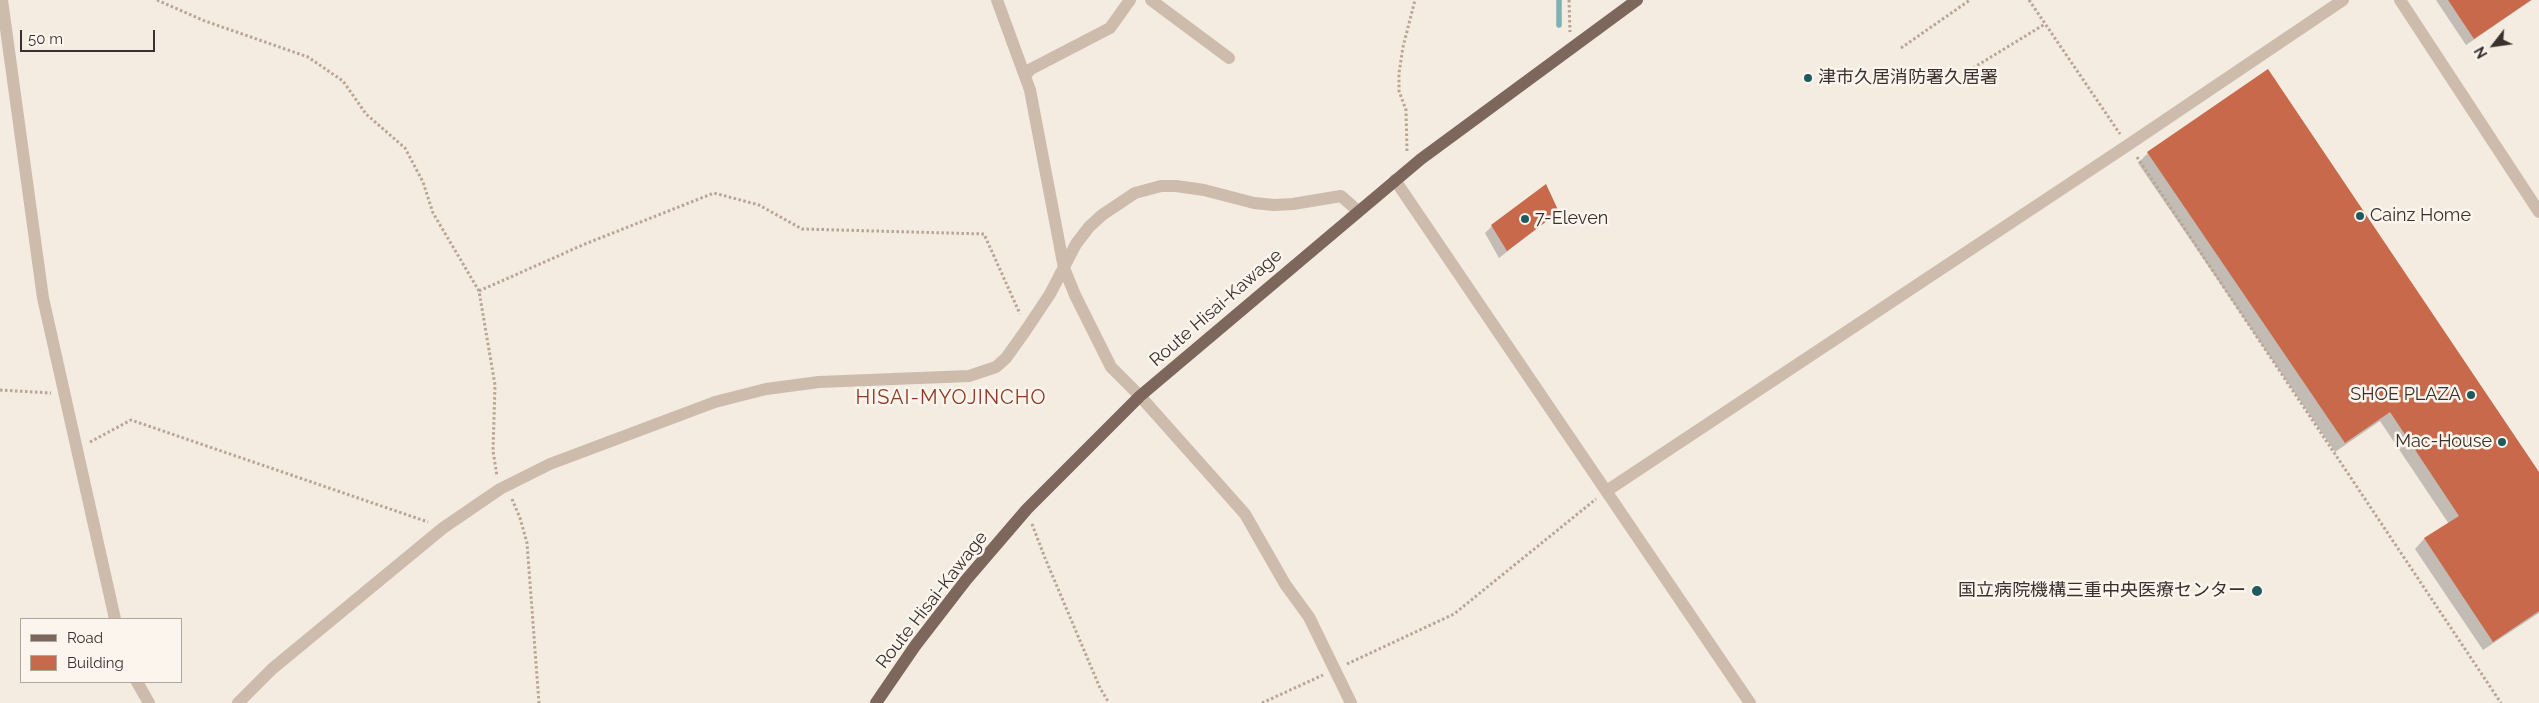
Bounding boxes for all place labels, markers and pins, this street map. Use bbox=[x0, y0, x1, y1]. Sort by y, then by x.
place label: 津市久居消防署久居署 bbox=[1818, 67, 1998, 89]
marker: 津市久居消防署久居署 bbox=[1802, 72, 1814, 84]
place label: Cainz Home bbox=[2370, 205, 2471, 227]
place label: 7-Eleven bbox=[1535, 208, 1608, 230]
marker: Cainz Home bbox=[2354, 210, 2366, 222]
marker: 7-Eleven bbox=[1519, 213, 1531, 225]
place label: SHOE PLAZA bbox=[2350, 384, 2461, 406]
marker: SHOE PLAZA bbox=[2465, 389, 2477, 401]
place label: Mac-House bbox=[2395, 431, 2492, 453]
marker: Mac-House bbox=[2496, 436, 2508, 448]
place label: 国立病院機構三重中央医療センター bbox=[1958, 580, 2246, 602]
marker: 国立病院機構三重中央医療センター bbox=[2250, 584, 2264, 598]

